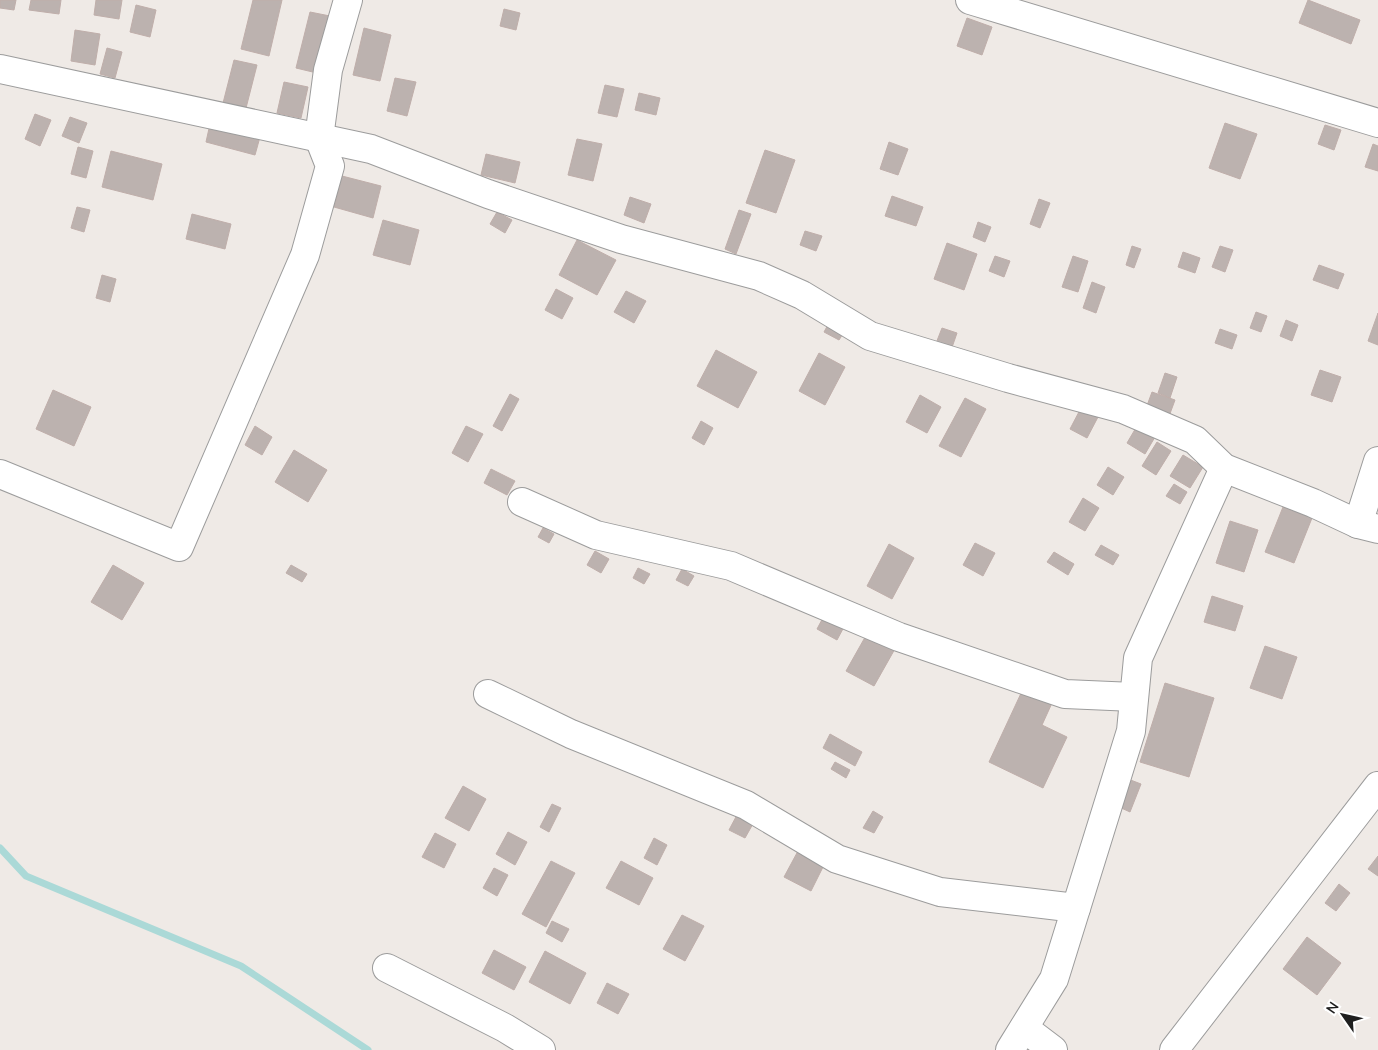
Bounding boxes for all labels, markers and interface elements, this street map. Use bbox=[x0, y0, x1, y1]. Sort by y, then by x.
north arrow bbox=[1318, 990, 1368, 1040]
text: N bbox=[1322, 998, 1343, 1018]

